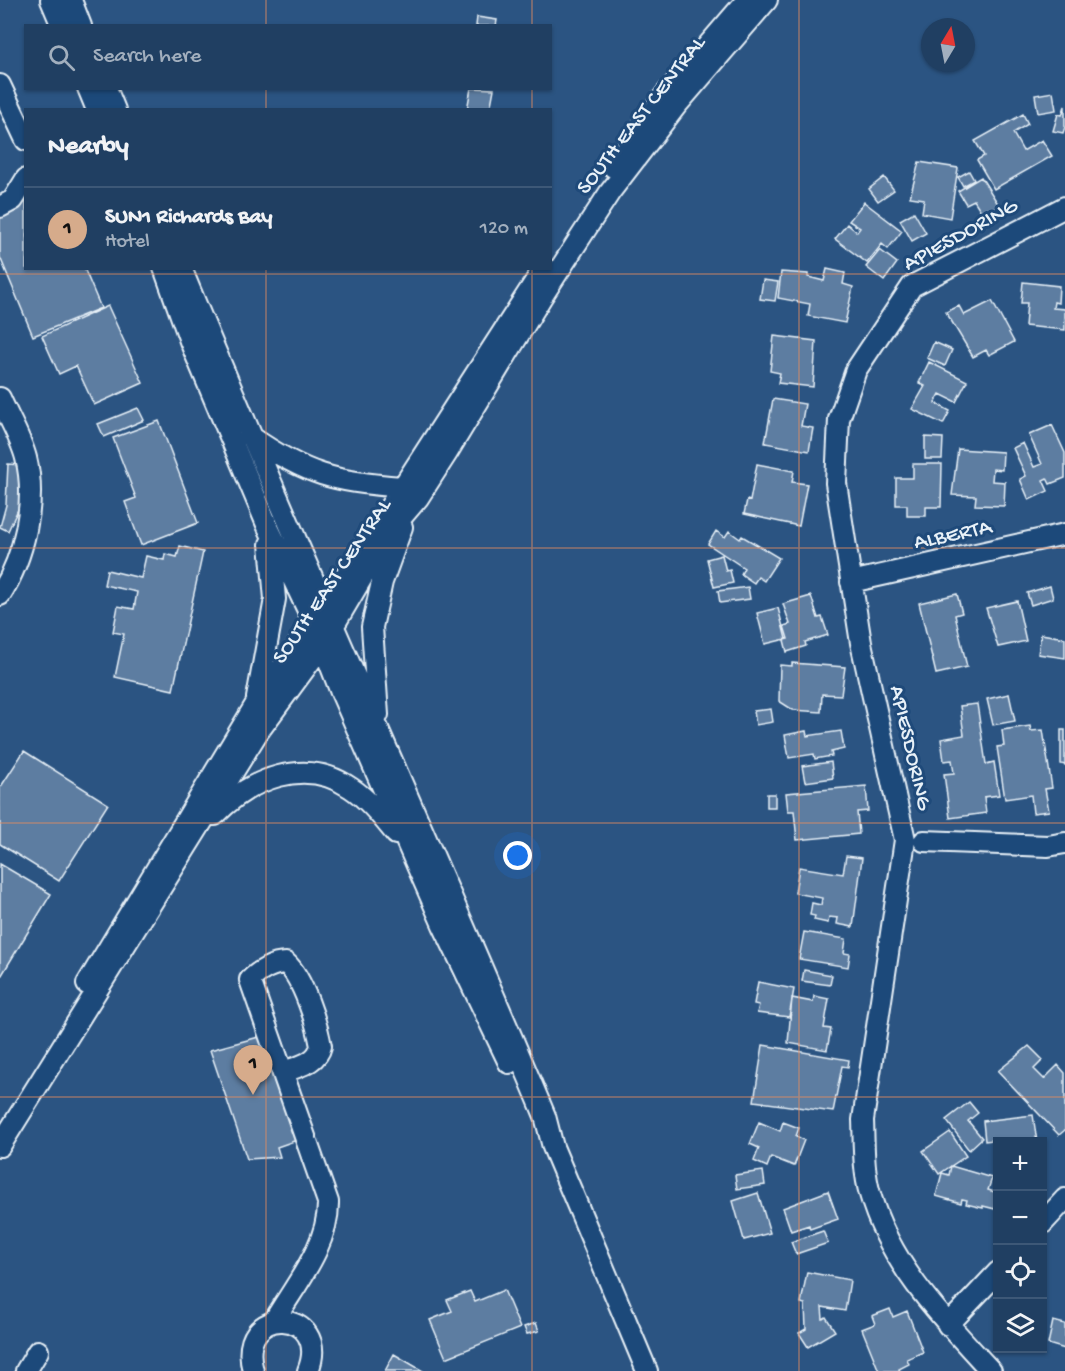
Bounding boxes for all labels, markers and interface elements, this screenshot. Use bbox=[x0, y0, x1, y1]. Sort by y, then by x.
north arrow bbox=[921, 18, 975, 72]
search box bbox=[24, 24, 552, 90]
street label: SOUTH EAST CENTRAL bbox=[572, 31, 713, 200]
icon: search bbox=[45, 41, 78, 74]
text: Search here bbox=[93, 44, 201, 70]
text: Nearby bbox=[48, 132, 129, 163]
street label: APIESDORING bbox=[899, 193, 1024, 278]
text: SUN1 Richards Bay bbox=[105, 205, 272, 231]
text: 1 bbox=[63, 218, 72, 241]
text: 120 m bbox=[480, 218, 528, 241]
text: Hotel bbox=[105, 231, 150, 254]
street label: SOUTH EAST CENTRAL bbox=[268, 494, 399, 670]
street label: ALBERTA bbox=[912, 515, 995, 557]
street label: APIESDORING bbox=[882, 683, 936, 814]
your location bbox=[503, 841, 532, 870]
pin: 1 bbox=[234, 1046, 272, 1095]
map controls bbox=[993, 1137, 1047, 1353]
button: + bbox=[993, 1137, 1047, 1191]
button: − bbox=[993, 1191, 1047, 1245]
button: locate bbox=[993, 1245, 1047, 1299]
button: layers bbox=[993, 1299, 1047, 1353]

